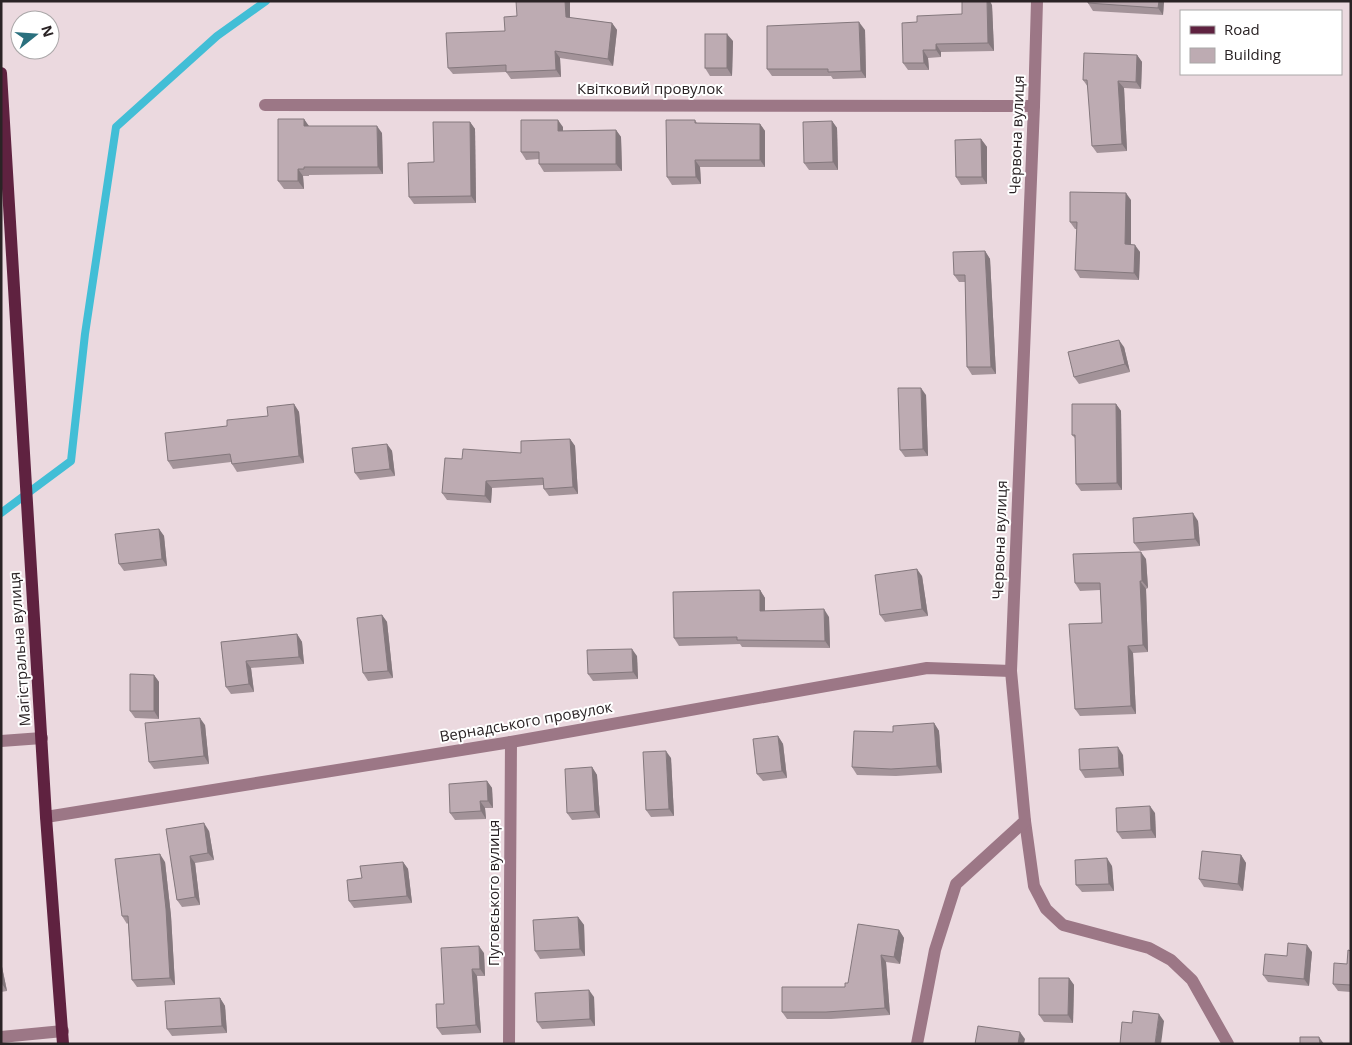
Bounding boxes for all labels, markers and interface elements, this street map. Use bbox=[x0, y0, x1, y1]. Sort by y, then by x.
north arrow bbox=[10, 10, 60, 60]
legend bbox=[1180, 10, 1342, 75]
text: Road bbox=[1224, 19, 1260, 39]
text: N bbox=[37, 23, 59, 39]
text: Building bbox=[1224, 44, 1281, 64]
street label: Червона вулиця bbox=[1004, 75, 1028, 195]
street label: Квітковий провулок bbox=[577, 78, 723, 98]
street label: Червона вулиця bbox=[987, 480, 1011, 600]
street label: Магістральна вулиця bbox=[4, 571, 34, 727]
street label: Вернадського провулок bbox=[438, 696, 614, 746]
street label: Пуговського вулиця bbox=[483, 820, 503, 966]

